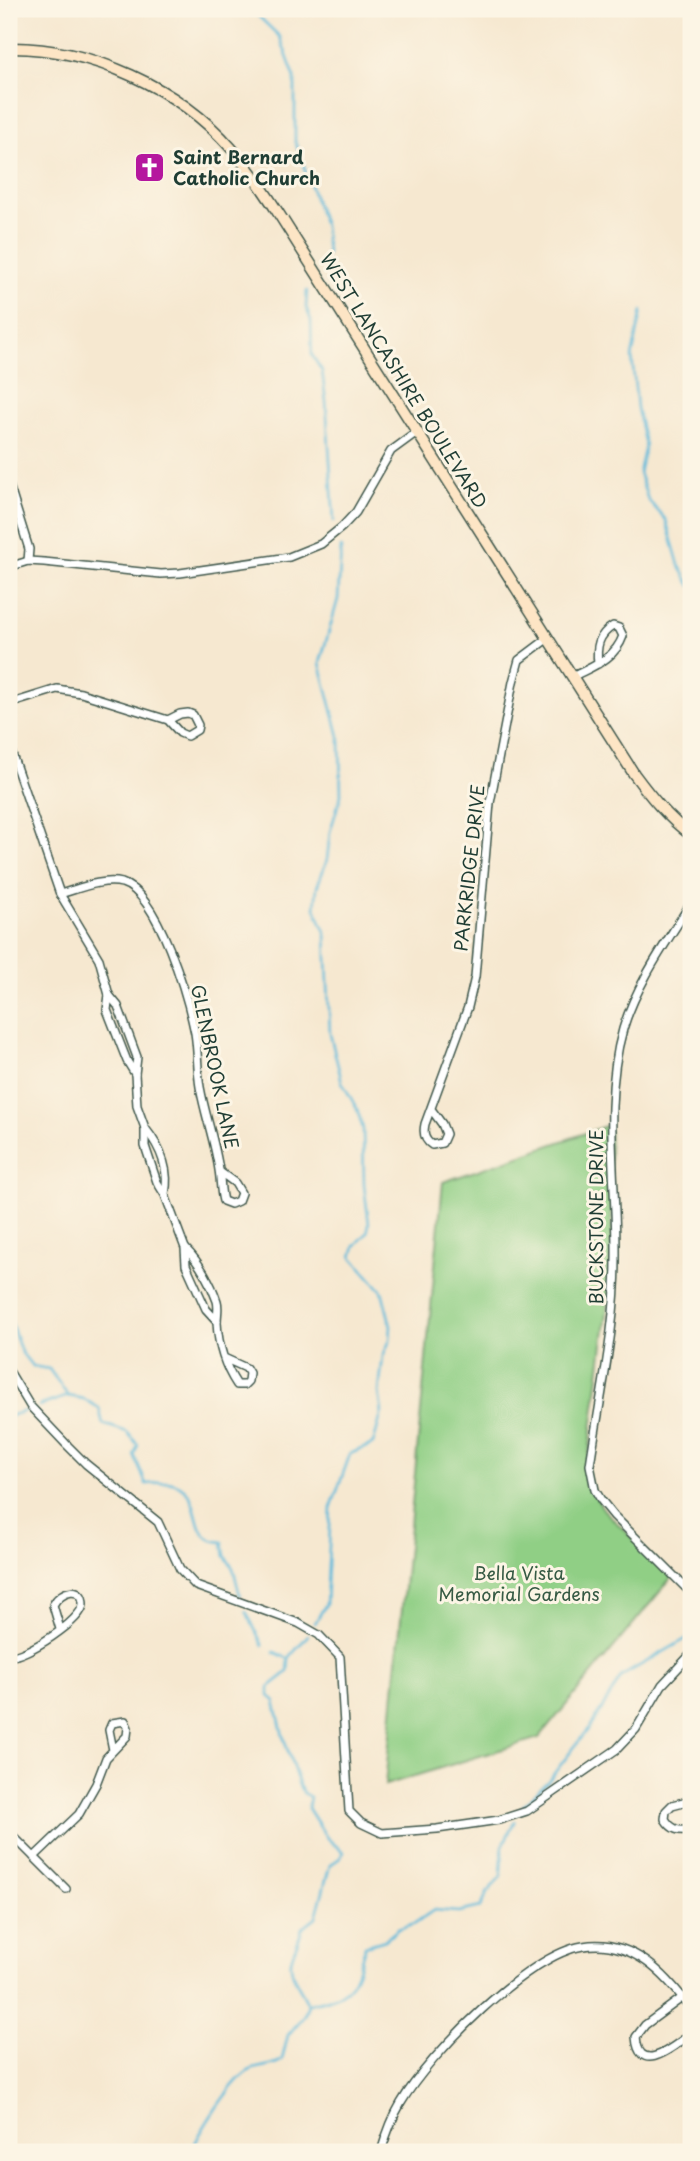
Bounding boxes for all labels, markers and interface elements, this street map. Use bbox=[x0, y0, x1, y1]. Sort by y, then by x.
place label: Saint Bernard Catholic Church bbox=[173, 143, 320, 191]
church icon: Saint Bernard Catholic Church bbox=[133, 151, 167, 185]
street label: WEST LANCASHIRE BOULEVARD bbox=[314, 247, 494, 513]
street label: PARKRIDGE DRIVE bbox=[446, 783, 491, 953]
street label: GLENBROOK LANE bbox=[185, 982, 246, 1151]
street label: BUCKSTONE DRIVE bbox=[582, 1129, 609, 1305]
park label: Bella Vista Memorial Gardens bbox=[438, 1559, 600, 1607]

